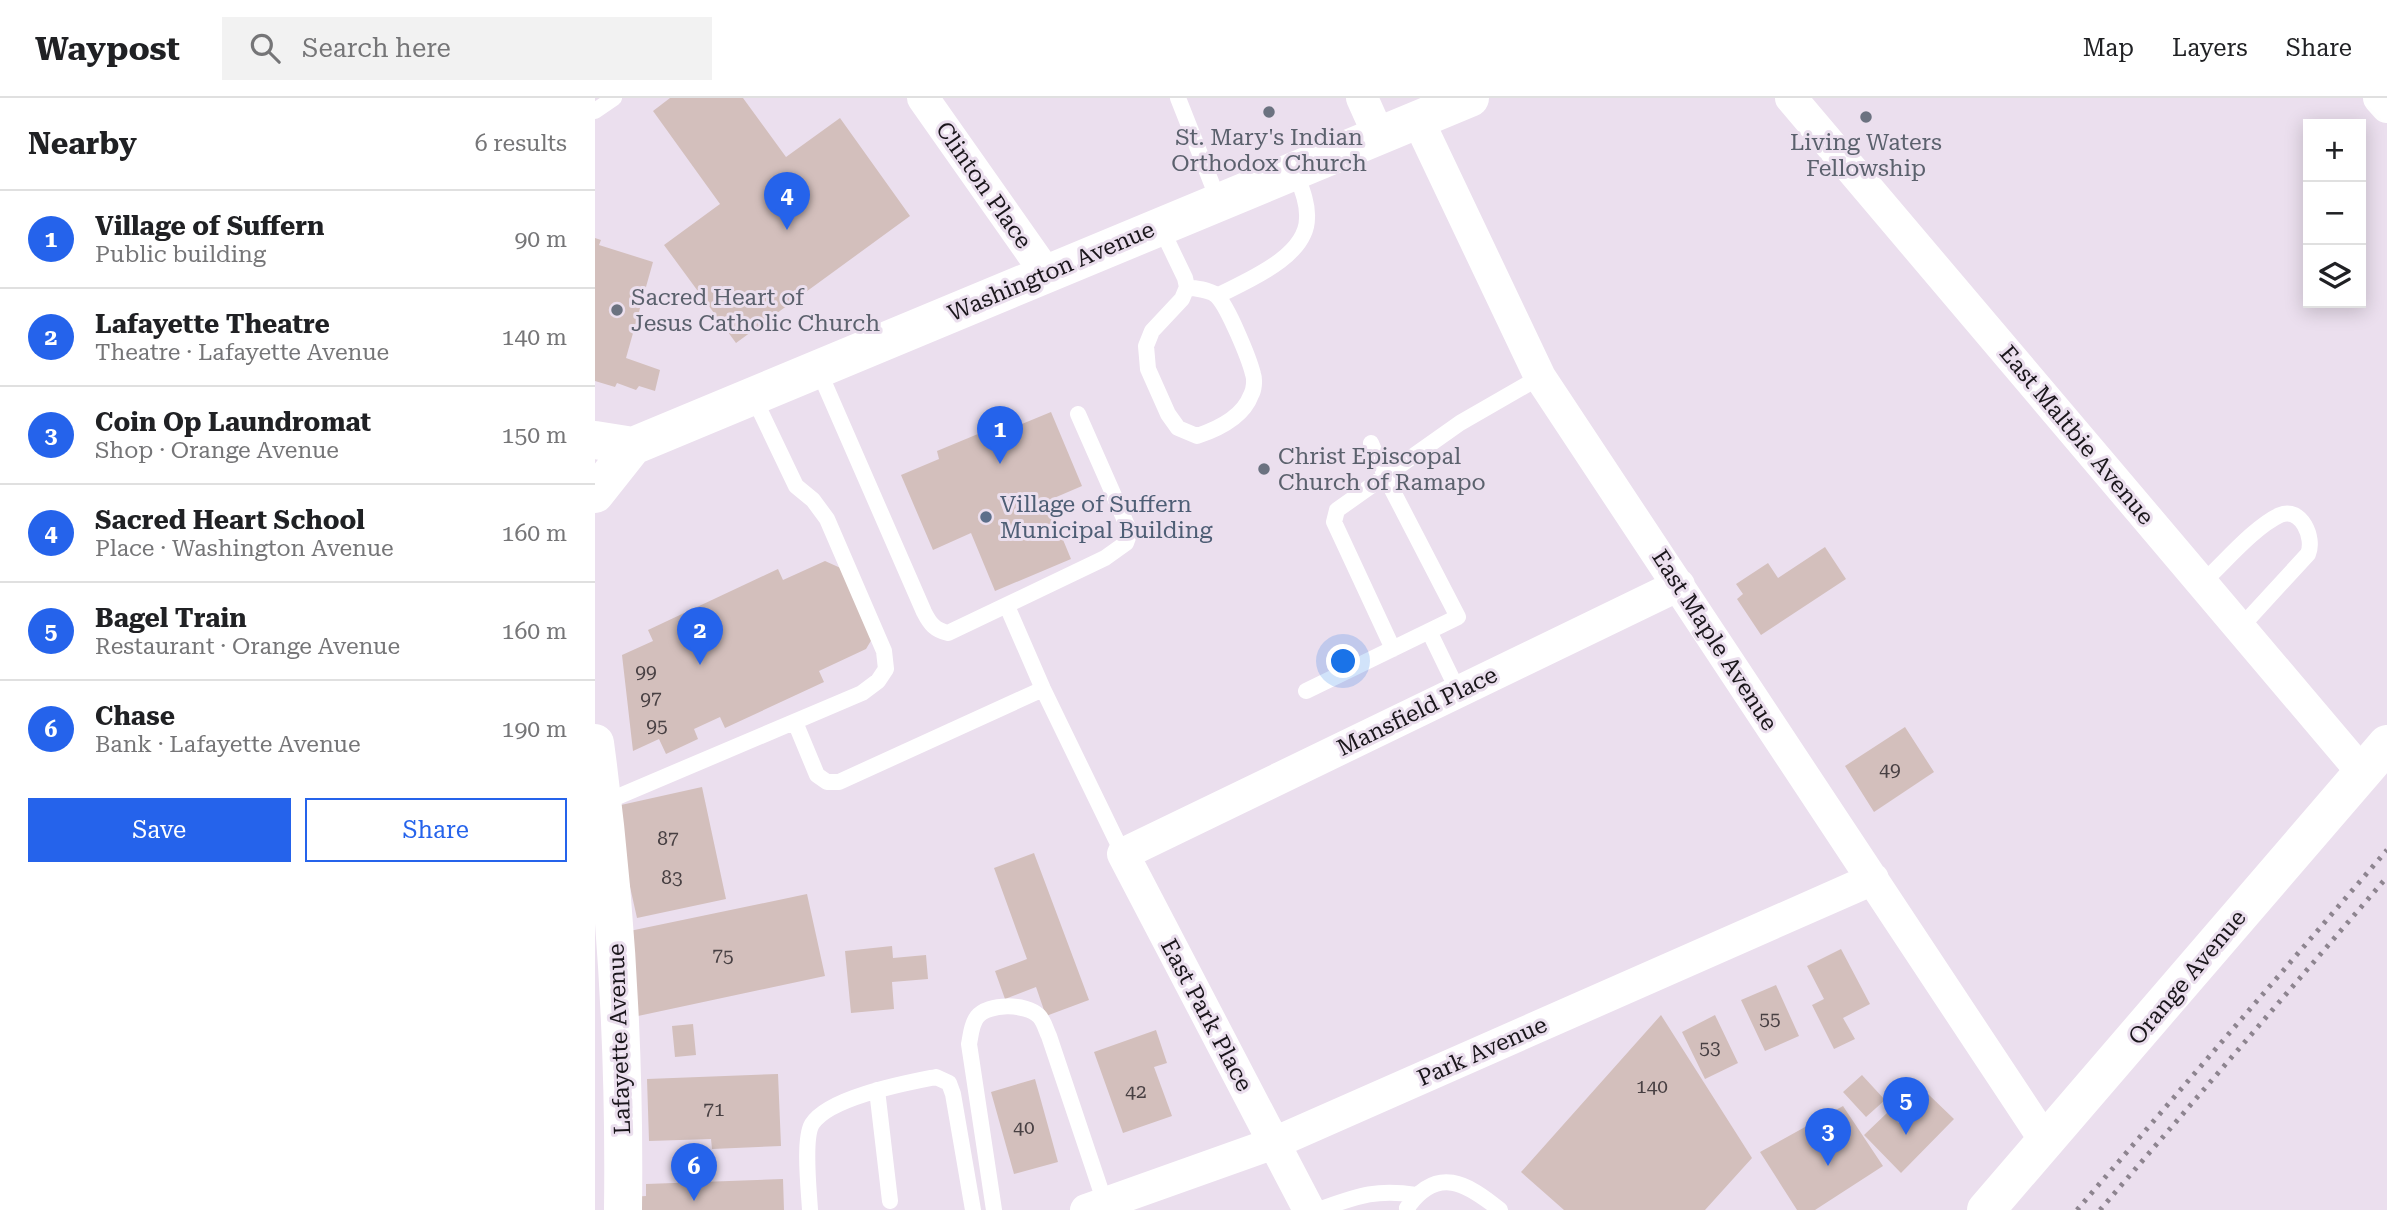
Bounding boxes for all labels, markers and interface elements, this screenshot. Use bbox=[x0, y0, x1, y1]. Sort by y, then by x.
search box bbox=[222, 17, 712, 80]
text: Waypost bbox=[35, 29, 180, 68]
icon: search bbox=[246, 29, 284, 67]
text: Search here bbox=[302, 33, 451, 63]
text: Map bbox=[2083, 34, 2134, 62]
text: Layers bbox=[2172, 34, 2248, 62]
text: Share bbox=[2286, 34, 2352, 62]
marker: St. Mary's Indian Orthodox Church bbox=[1261, 104, 1277, 120]
marker: Living Waters Fellowship bbox=[1858, 109, 1874, 125]
street label: Clinton Place bbox=[930, 117, 1037, 254]
map controls bbox=[2303, 119, 2366, 308]
button: + bbox=[2303, 119, 2366, 182]
place label: St. Mary's Indian Orthodox Church bbox=[1171, 124, 1367, 177]
text: Nearby bbox=[28, 126, 137, 161]
place label: Living Waters Fellowship bbox=[1790, 129, 1942, 182]
text: 6 results bbox=[475, 130, 567, 157]
pin: 4 bbox=[764, 172, 810, 230]
button: − bbox=[2303, 182, 2366, 245]
text: Village of Suffern bbox=[95, 211, 325, 241]
street label: Washington Avenue bbox=[944, 216, 1159, 327]
text: 1 bbox=[45, 226, 57, 253]
text: 90 m bbox=[514, 226, 567, 253]
text: Public building bbox=[95, 241, 266, 268]
button: layers bbox=[2303, 245, 2366, 308]
place label: Sacred Heart of Jesus Catholic Church bbox=[631, 284, 880, 337]
marker: Sacred Heart of Jesus Catholic Church bbox=[609, 302, 625, 318]
text: Lafayette Theatre bbox=[95, 309, 330, 339]
text: 2 bbox=[45, 324, 57, 351]
text: 140 m bbox=[502, 324, 567, 351]
text: Theatre · Lafayette Avenue bbox=[95, 339, 389, 366]
street label: East Maltbie Avenue bbox=[1994, 340, 2159, 530]
pin: 1 bbox=[977, 406, 1023, 464]
text: Coin Op Laundromat bbox=[95, 407, 371, 437]
text: 3 bbox=[45, 422, 57, 449]
text: 150 m bbox=[502, 422, 567, 449]
text: Shop · Orange Avenue bbox=[95, 437, 339, 464]
place label: Christ Episcopal Church of Ramapo bbox=[1278, 443, 1486, 496]
marker: Christ Episcopal Church of Ramapo bbox=[1256, 461, 1272, 477]
place label: Village of Suffern Municipal Building bbox=[1000, 491, 1213, 544]
text: Sacred Heart School bbox=[95, 505, 365, 535]
marker: Village of Suffern Municipal Building bbox=[978, 509, 994, 525]
text: 4 bbox=[45, 520, 57, 547]
text: 160 m bbox=[502, 520, 567, 547]
text: Place · Washington Avenue bbox=[95, 535, 394, 562]
street label: East Maple Avenue bbox=[1646, 545, 1783, 736]
text: Bagel Train bbox=[95, 603, 247, 633]
pin: 2 bbox=[677, 607, 723, 665]
text: 5 bbox=[45, 618, 57, 645]
text: 160 m bbox=[502, 618, 567, 645]
text: Restaurant · Orange Avenue bbox=[95, 633, 400, 660]
your location bbox=[1326, 644, 1360, 678]
house number: 99 bbox=[635, 660, 657, 683]
street label: Mansfield Place bbox=[1333, 661, 1502, 762]
house number: 97 bbox=[640, 687, 662, 710]
text: Chase bbox=[95, 701, 175, 731]
house number: 95 bbox=[646, 714, 668, 737]
text: 6 bbox=[45, 716, 57, 743]
text: 190 m bbox=[502, 716, 567, 743]
text: Bank · Lafayette Avenue bbox=[95, 731, 361, 758]
house number: 49 bbox=[1879, 758, 1901, 781]
button: Save bbox=[28, 798, 291, 862]
button: Share bbox=[305, 798, 567, 862]
house number: 87 bbox=[657, 827, 679, 850]
house number: 83 bbox=[661, 866, 683, 889]
street label: Orange Avenue bbox=[2123, 904, 2252, 1050]
street label: East Park Place bbox=[1155, 934, 1258, 1096]
street label: Lafayette Avenue bbox=[603, 943, 636, 1135]
house number: 75 bbox=[712, 944, 734, 967]
house number: 55 bbox=[1759, 1007, 1781, 1030]
street label: Park Avenue bbox=[1413, 1011, 1551, 1092]
house number: 53 bbox=[1699, 1036, 1721, 1059]
house number: 140 bbox=[1636, 1075, 1668, 1098]
pin: 5 bbox=[1883, 1077, 1929, 1135]
house number: 42 bbox=[1125, 1080, 1147, 1103]
house number: 71 bbox=[703, 1098, 725, 1121]
pin: 3 bbox=[1805, 1108, 1851, 1166]
house number: 40 bbox=[1013, 1116, 1035, 1139]
pin: 6 bbox=[671, 1143, 717, 1201]

